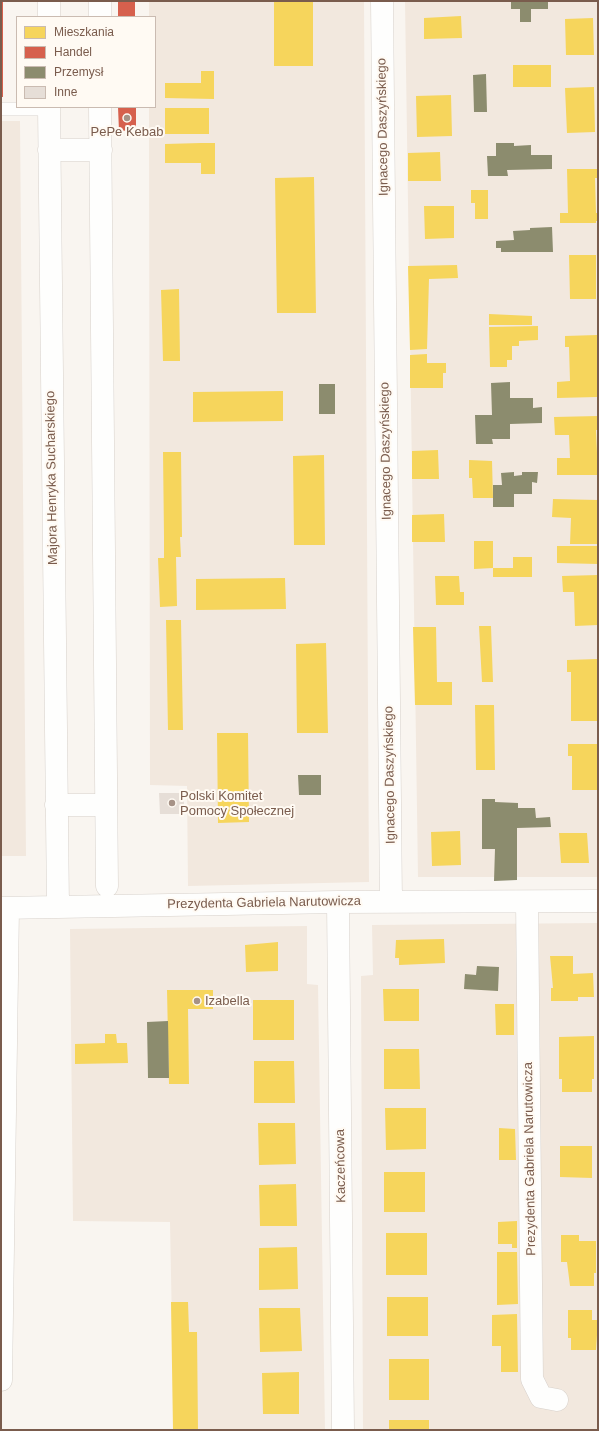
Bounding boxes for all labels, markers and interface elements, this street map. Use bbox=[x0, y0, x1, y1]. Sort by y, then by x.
legend bbox=[16, 16, 156, 108]
text: Mieszkania bbox=[54, 25, 114, 39]
text: Handel bbox=[54, 45, 92, 59]
street label: Ignacego Daszyńskiego bbox=[374, 58, 392, 196]
text: Przemysł bbox=[54, 65, 103, 79]
text: Inne bbox=[54, 85, 77, 99]
marker: PePe Kebab bbox=[122, 113, 132, 123]
place label: PePe Kebab bbox=[90, 124, 164, 140]
street label: Ignacego Daszyńskiego bbox=[377, 382, 395, 520]
street label: Majora Henryka Sucharskiego bbox=[43, 391, 61, 565]
street label: Ignacego Daszyńskiego bbox=[381, 706, 399, 844]
place label: Polski Komitet Pomocy Społecznej bbox=[180, 788, 294, 819]
marker: Polski Komitet Pomocy Społecznej bbox=[167, 798, 177, 808]
street label: Prezydenta Gabriela Narutowicza bbox=[167, 894, 361, 912]
place label: Izabella bbox=[205, 993, 250, 1009]
marker: Izabella bbox=[192, 996, 202, 1006]
street label: Prezydenta Gabriela Narutowicza bbox=[521, 1062, 539, 1256]
street label: Kaczeńcowa bbox=[333, 1129, 349, 1203]

